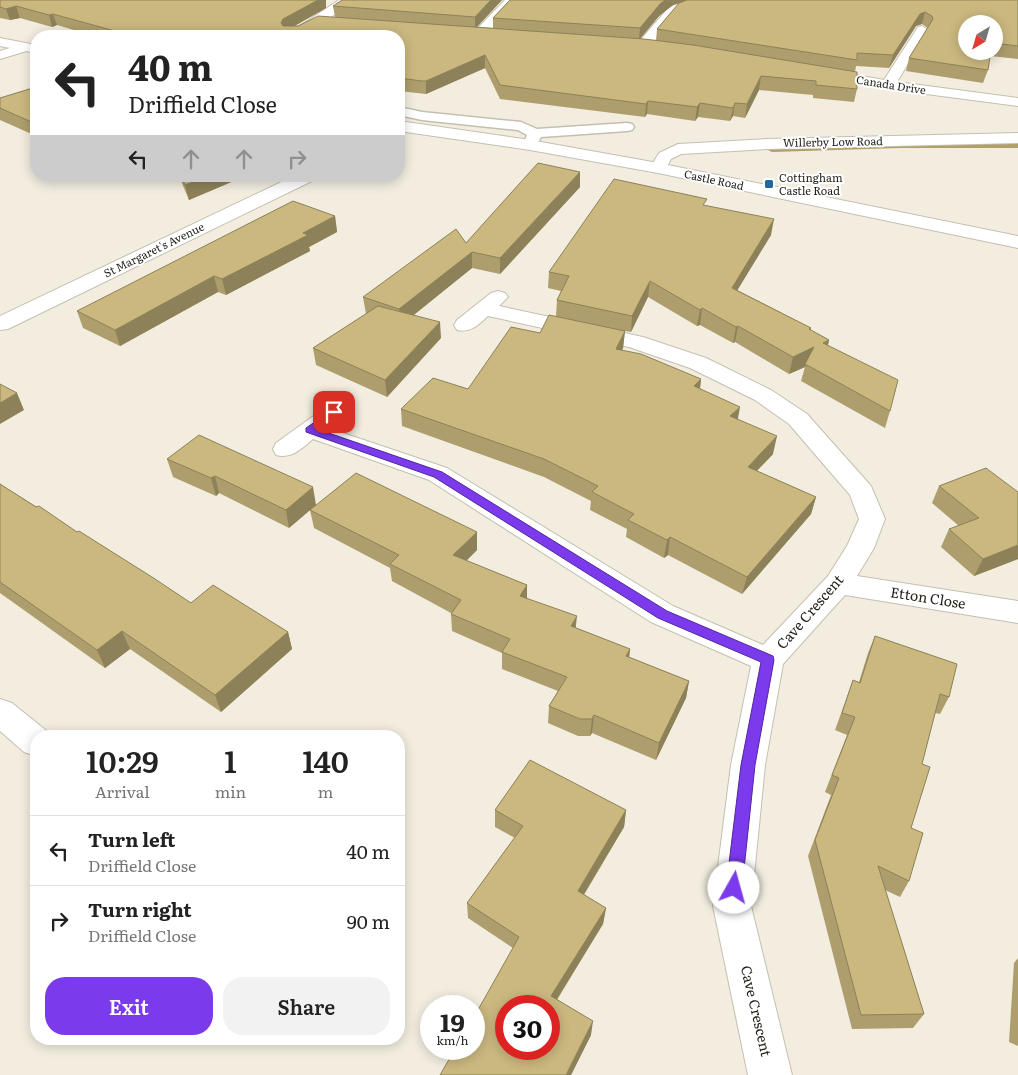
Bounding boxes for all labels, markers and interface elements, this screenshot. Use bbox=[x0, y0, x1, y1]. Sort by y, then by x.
north arrow bbox=[958, 15, 1002, 60]
map controls bbox=[958, 15, 1003, 60]
text: 40 m bbox=[128, 40, 213, 92]
icon: left bbox=[45, 50, 110, 115]
street label: Canada Drive bbox=[855, 71, 927, 97]
text: Driffield Close bbox=[128, 87, 277, 120]
street label: Willerby Low Road bbox=[783, 132, 883, 150]
icon: left bbox=[124, 145, 152, 173]
icon: ahead bbox=[177, 145, 205, 173]
icon: ahead bbox=[230, 145, 258, 173]
icon: right bbox=[283, 145, 311, 173]
street label: Castle Road bbox=[683, 165, 746, 193]
place label: Cottingham Castle Road bbox=[779, 169, 843, 198]
marker: Cottingham Castle Road bbox=[763, 178, 775, 190]
street label: St Margaret's Avenue bbox=[101, 218, 207, 280]
pin bbox=[313, 391, 355, 433]
icon: arrive bbox=[320, 398, 348, 426]
street label: Cave Crescent bbox=[771, 569, 847, 653]
street label: Etton Close bbox=[889, 581, 967, 613]
text: 10:29 bbox=[86, 738, 159, 782]
text: 1 bbox=[224, 738, 237, 782]
text: 140 bbox=[302, 738, 349, 782]
text: Arrival bbox=[95, 779, 150, 803]
text: min bbox=[215, 779, 246, 803]
text: m bbox=[318, 779, 333, 803]
text: Turn left bbox=[88, 825, 175, 853]
icon: left bbox=[45, 837, 73, 865]
text: 40 m bbox=[346, 837, 390, 865]
text: Driffield Close bbox=[88, 853, 196, 877]
position arrow bbox=[707, 861, 759, 913]
text: Turn right bbox=[88, 895, 192, 923]
icon: right bbox=[45, 907, 73, 935]
text: 90 m bbox=[347, 907, 390, 935]
text: Driffield Close bbox=[88, 923, 196, 947]
street label: Cave Crescent bbox=[737, 963, 777, 1059]
button: Exit bbox=[45, 977, 213, 1035]
button: Share bbox=[223, 977, 390, 1035]
speed limit sign: 30 bbox=[495, 995, 560, 1060]
text: 19 bbox=[440, 1003, 465, 1040]
text: km/h bbox=[437, 1031, 468, 1049]

